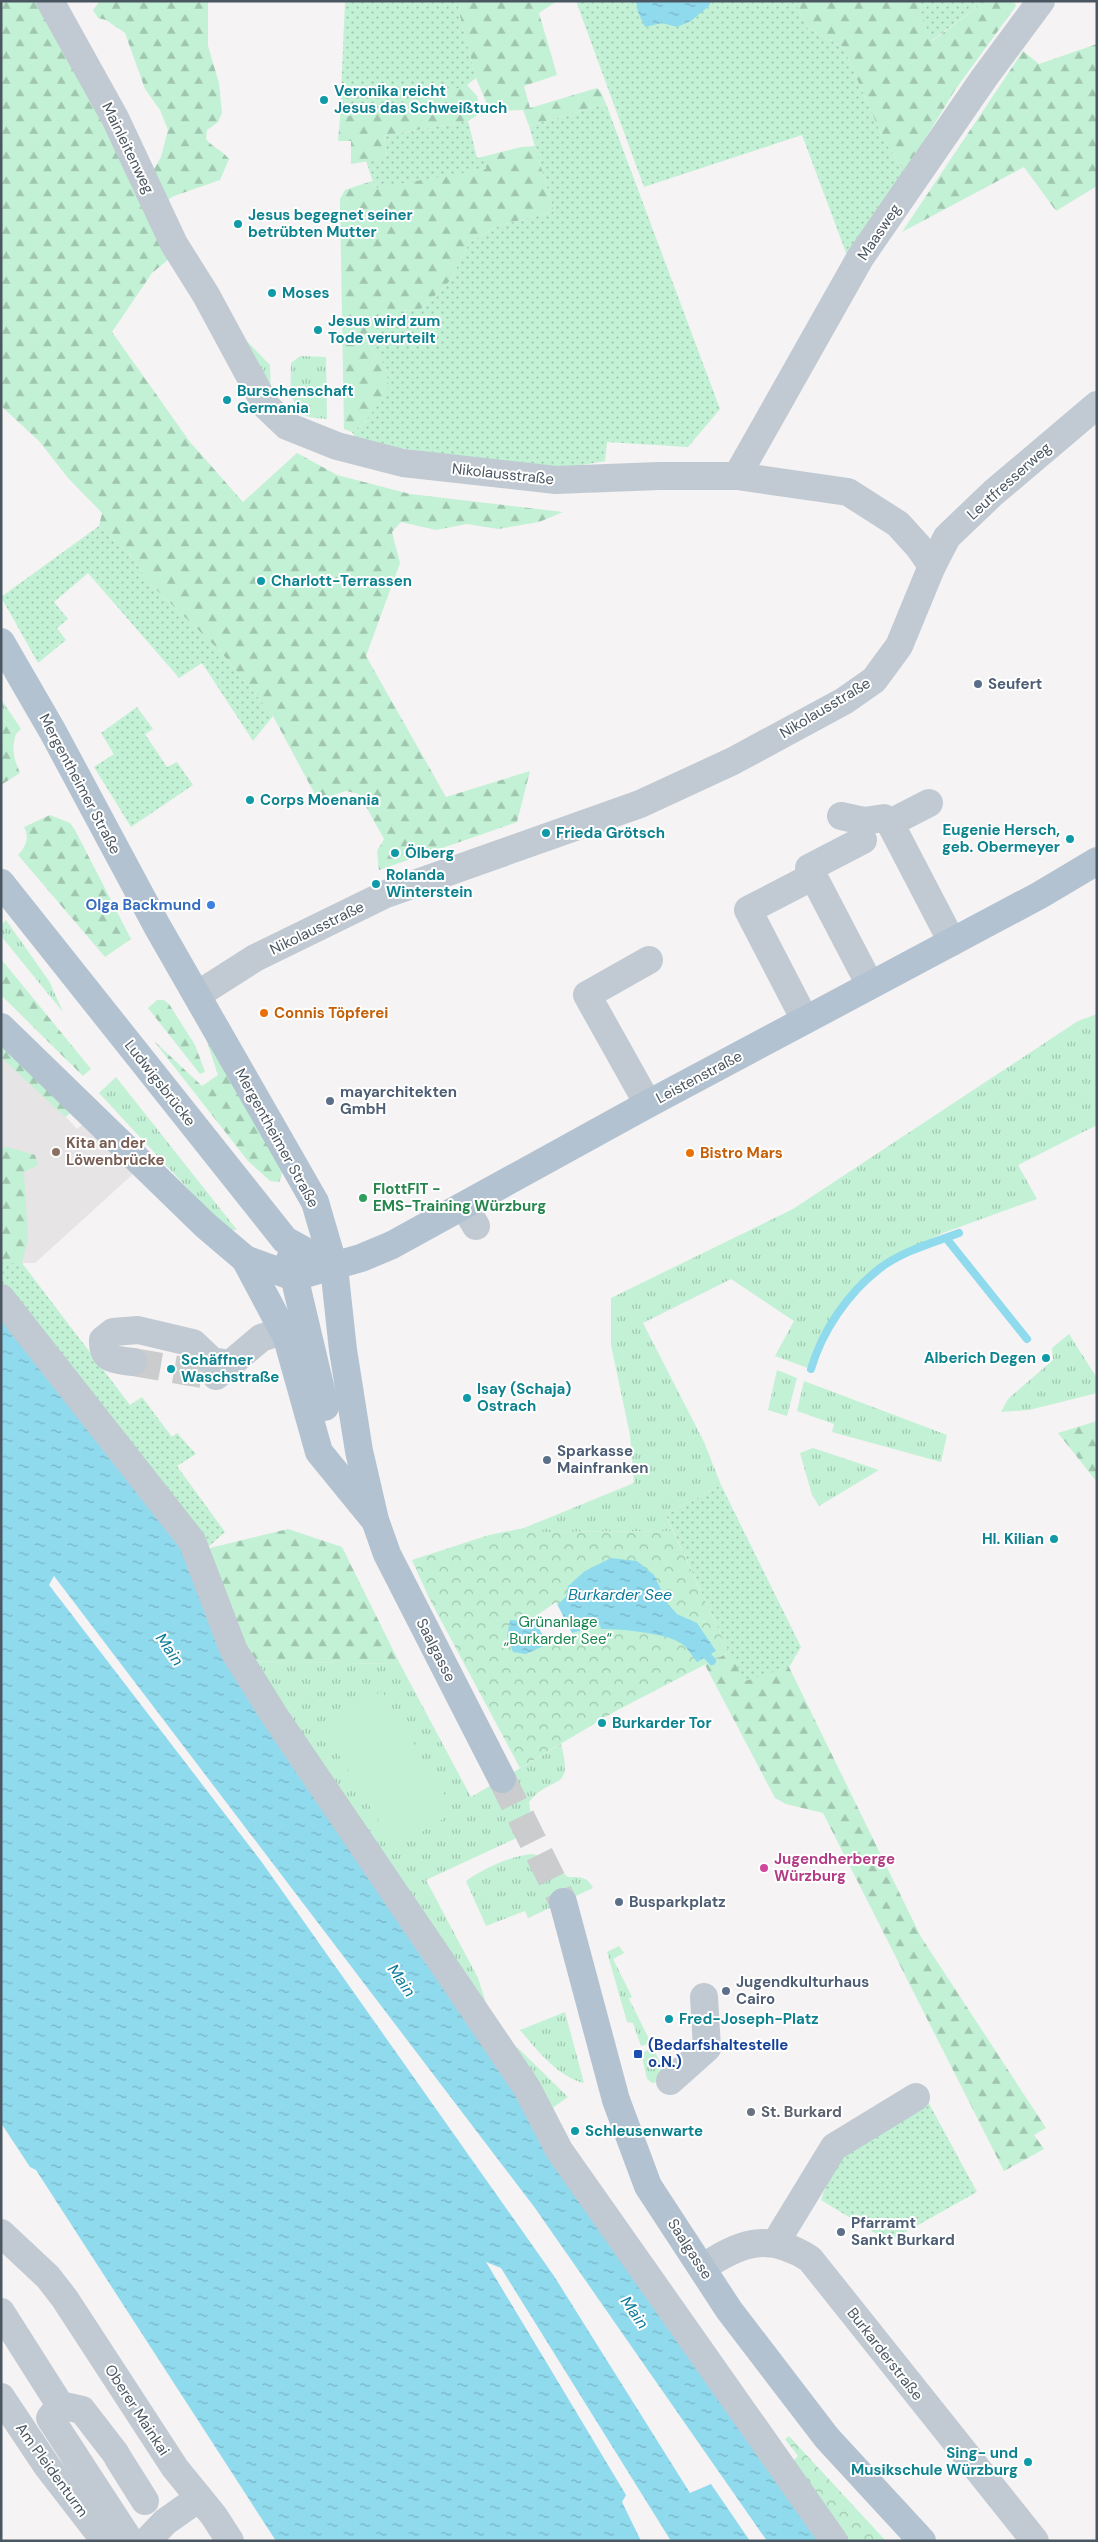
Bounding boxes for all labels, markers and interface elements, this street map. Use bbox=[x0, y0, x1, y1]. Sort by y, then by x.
place label: Veronika reicht Jesus das Schweißtuch bbox=[334, 81, 507, 118]
marker: Veronika reicht Jesus das Schweißtuch bbox=[318, 94, 330, 106]
street label: Mainleitenweg bbox=[97, 99, 159, 197]
street label: Maasweg bbox=[853, 200, 905, 264]
place label: Jesus begegnet seiner betrübten Mutter bbox=[248, 205, 413, 242]
marker: Jesus begegnet seiner betrübten Mutter bbox=[232, 218, 244, 230]
place label: Moses bbox=[282, 283, 329, 303]
marker: Moses bbox=[266, 287, 278, 299]
place label: Jesus wird zum Tode verurteilt bbox=[328, 311, 440, 348]
marker: Jesus wird zum Tode verurteilt bbox=[312, 324, 324, 336]
place label: Burschenschaft Germania bbox=[237, 381, 354, 418]
marker: Burschenschaft Germania bbox=[221, 394, 233, 406]
street label: Leutfresserweg bbox=[963, 438, 1055, 524]
street label: Nikolausstraße bbox=[451, 459, 555, 489]
place label: Charlott-Terrassen bbox=[271, 571, 412, 591]
marker: Charlott-Terrassen bbox=[255, 575, 267, 587]
street label: Nikolausstraße bbox=[776, 673, 874, 743]
place label: Seufert bbox=[988, 674, 1042, 694]
marker: Seufert bbox=[972, 678, 984, 690]
street label: Mergentheimer Straße bbox=[34, 710, 126, 858]
place label: Corps Moenania bbox=[260, 790, 379, 810]
marker: Corps Moenania bbox=[244, 794, 256, 806]
place label: Eugenie Hersch, geb. Obermeyer bbox=[942, 820, 1060, 857]
place label: Frieda Grötsch bbox=[556, 823, 665, 843]
marker: Frieda Grötsch bbox=[540, 827, 552, 839]
marker: Eugenie Hersch, geb. Obermeyer bbox=[1064, 833, 1076, 845]
place label: Ölberg bbox=[405, 843, 455, 863]
marker: Ölberg bbox=[389, 847, 401, 859]
place label: Rolanda Winterstein bbox=[386, 865, 473, 902]
marker: Rolanda Winterstein bbox=[370, 878, 382, 890]
place label: Olga Backmund bbox=[85, 895, 201, 915]
street label: Nikolausstraße bbox=[267, 897, 367, 959]
marker: Olga Backmund bbox=[205, 899, 217, 911]
place label: Connis Töpferei bbox=[274, 1003, 388, 1023]
marker: Connis Töpferei bbox=[258, 1007, 270, 1019]
street label: Ludwigsbrücke bbox=[120, 1036, 200, 1130]
street label: Leistenstraße bbox=[652, 1046, 746, 1108]
street label: Mergentheimer Straße bbox=[230, 1065, 324, 1211]
place label: mayarchitekten GmbH bbox=[340, 1082, 457, 1119]
marker: mayarchitekten GmbH bbox=[324, 1095, 336, 1107]
place label: Kita an der Löwenbrücke bbox=[66, 1133, 165, 1170]
place label: Bistro Mars bbox=[700, 1143, 783, 1163]
marker: Kita an der Löwenbrücke bbox=[50, 1146, 62, 1158]
marker: Bistro Mars bbox=[684, 1147, 696, 1159]
place label: FlottFIT - EMS-Training Würzburg bbox=[373, 1179, 546, 1216]
marker: FlottFIT - EMS-Training Würzburg bbox=[357, 1192, 369, 1204]
place label: Alberich Degen bbox=[924, 1348, 1036, 1368]
place label: Schäffner Waschstraße bbox=[181, 1350, 279, 1387]
marker: Alberich Degen bbox=[1040, 1352, 1052, 1364]
marker: Schäffner Waschstraße bbox=[165, 1363, 177, 1375]
place label: Isay (Schaja) Ostrach bbox=[477, 1379, 571, 1416]
marker: Isay (Schaja) Ostrach bbox=[461, 1392, 473, 1404]
place label: Sparkasse Mainfranken bbox=[557, 1441, 649, 1478]
marker: Sparkasse Mainfranken bbox=[541, 1454, 553, 1466]
place label: Hl. Kilian bbox=[982, 1529, 1044, 1549]
marker: Hl. Kilian bbox=[1048, 1533, 1060, 1545]
water label: Burkarder See bbox=[568, 1584, 672, 1605]
park label: Grünanlage „Burkarder See“ bbox=[504, 1612, 613, 1649]
street label: Saalgasse bbox=[412, 1615, 460, 1685]
water label: Main bbox=[151, 1629, 188, 1670]
place label: Burkarder Tor bbox=[612, 1713, 712, 1733]
marker: Burkarder Tor bbox=[596, 1717, 608, 1729]
place label: Jugendherberge Würzburg bbox=[774, 1849, 895, 1886]
marker: Jugendherberge Würzburg bbox=[758, 1862, 770, 1874]
place label: Busparkplatz bbox=[629, 1892, 726, 1912]
marker: Busparkplatz bbox=[613, 1896, 625, 1908]
water label: Main bbox=[383, 1960, 420, 2001]
place label: Jugendkulturhaus Cairo bbox=[736, 1972, 869, 2009]
marker: Jugendkulturhaus Cairo bbox=[720, 1985, 732, 1997]
place label: Fred-Joseph-Platz bbox=[679, 2009, 819, 2029]
marker: Fred-Joseph-Platz bbox=[663, 2013, 675, 2025]
place label: (Bedarfshaltestelle o.N.) bbox=[648, 2035, 788, 2072]
marker: (Bedarfshaltestelle o.N.) bbox=[632, 2048, 644, 2060]
place label: St. Burkard bbox=[761, 2102, 842, 2122]
marker: St. Burkard bbox=[745, 2106, 757, 2118]
place label: Schleusenwarte bbox=[585, 2121, 703, 2141]
marker: Schleusenwarte bbox=[569, 2125, 581, 2137]
place label: Pfarramt Sankt Burkard bbox=[851, 2213, 955, 2250]
street label: Saalgasse bbox=[663, 2215, 717, 2283]
marker: Pfarramt Sankt Burkard bbox=[835, 2226, 847, 2238]
water label: Main bbox=[616, 2292, 653, 2333]
street label: Burkarderstraße bbox=[842, 2303, 928, 2405]
street label: Oberer Mainkai bbox=[100, 2360, 174, 2460]
street label: Am Pleidenturm bbox=[11, 2419, 93, 2521]
place label: Sing- und Musikschule Würzburg bbox=[851, 2443, 1018, 2480]
marker: Sing- und Musikschule Würzburg bbox=[1022, 2456, 1034, 2468]

